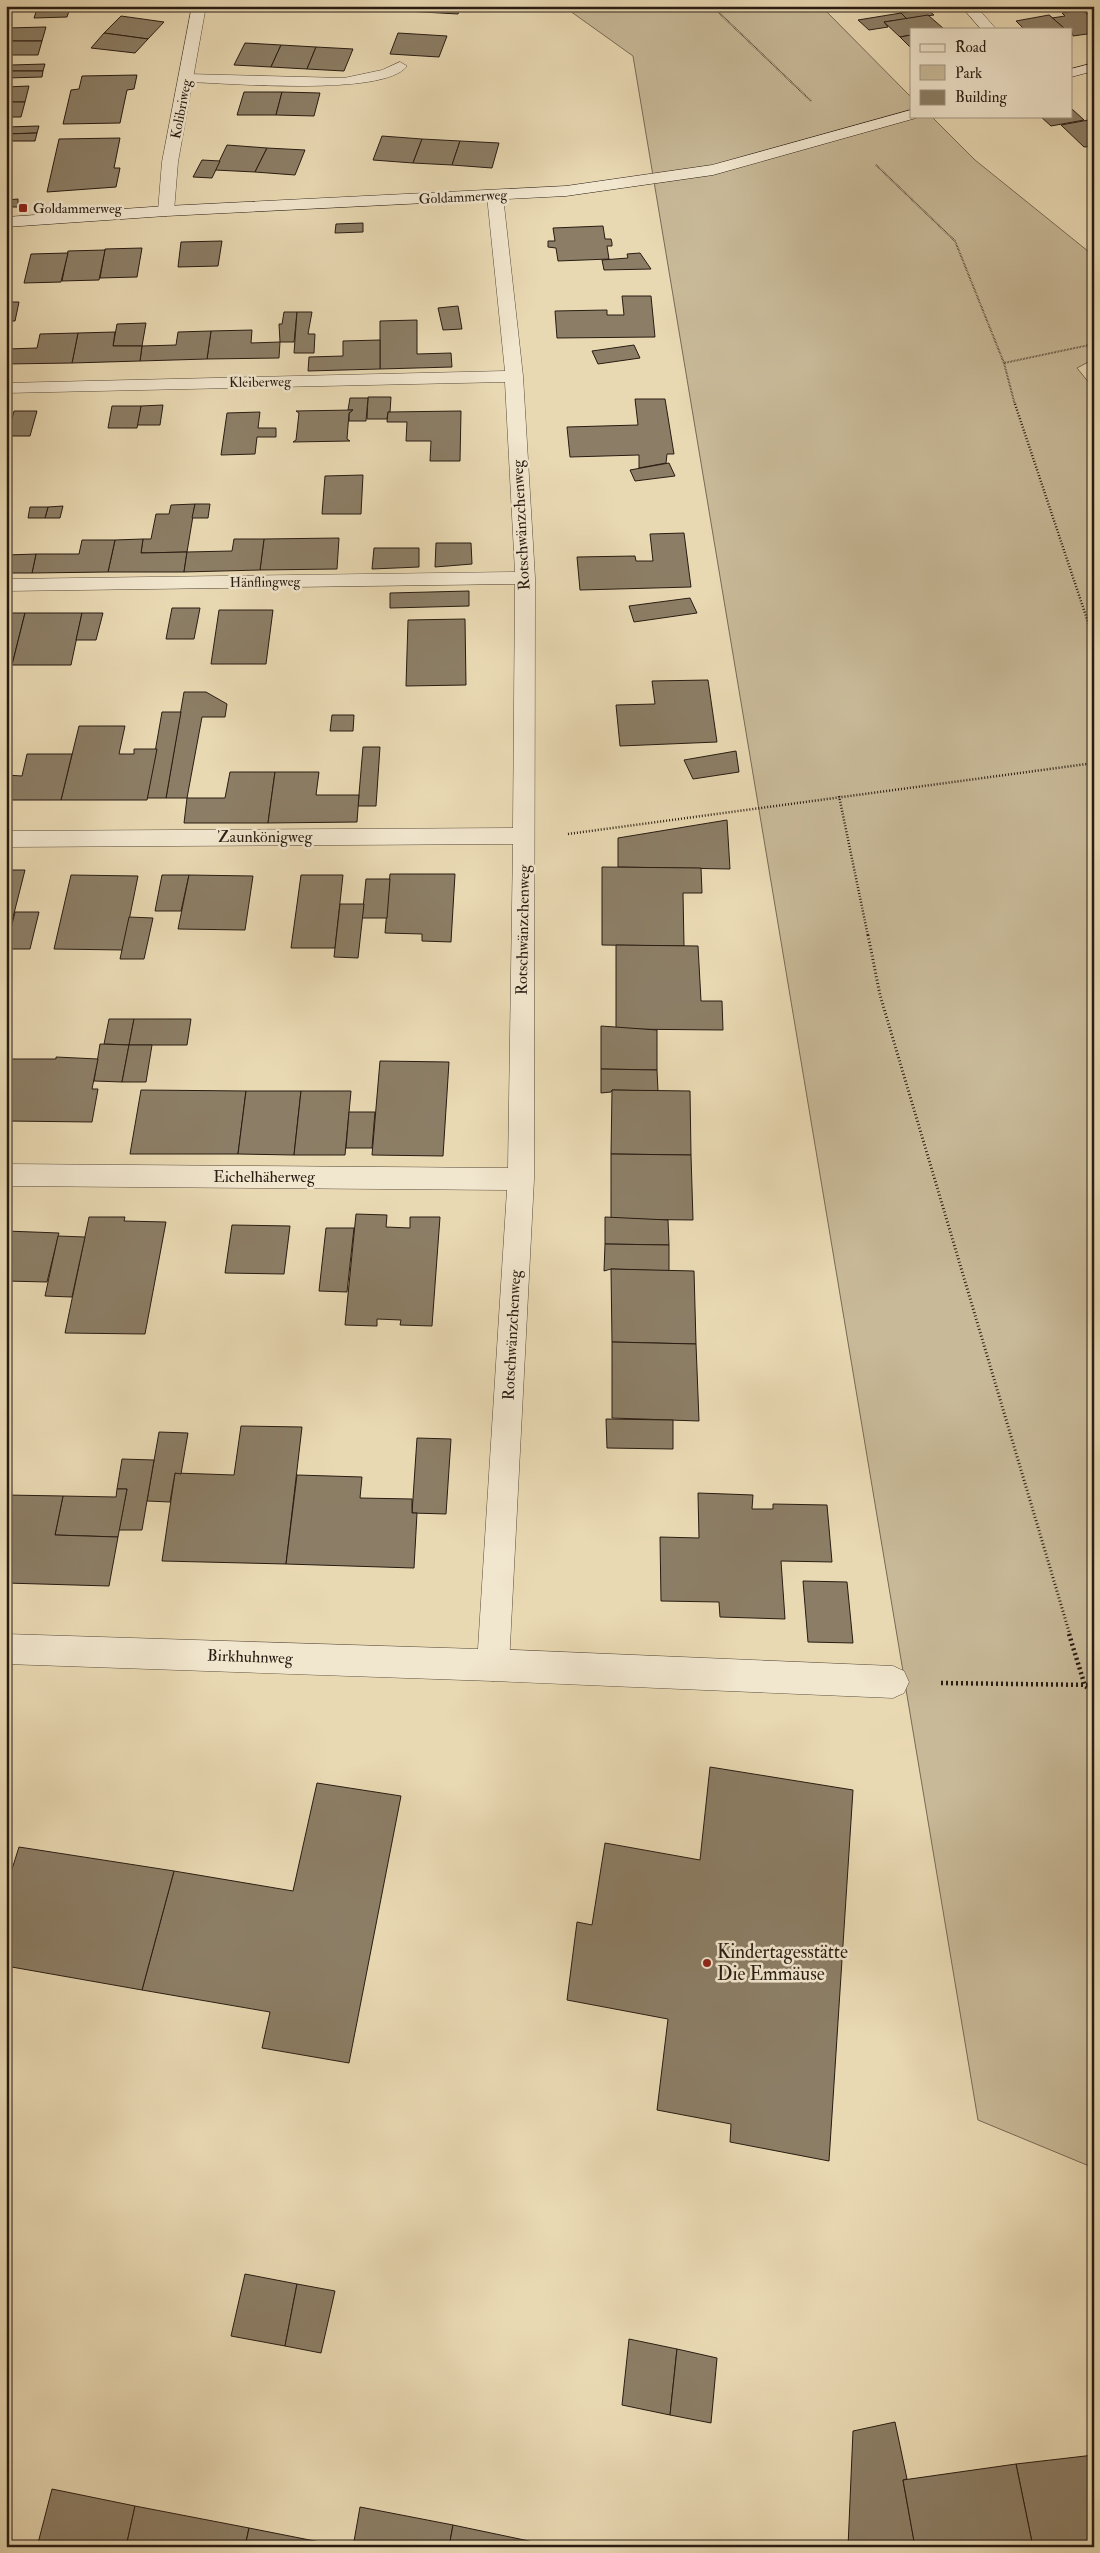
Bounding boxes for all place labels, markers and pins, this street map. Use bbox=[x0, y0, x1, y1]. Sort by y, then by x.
place label: Goldammerweg bbox=[33, 200, 123, 217]
marker: Goldammerweg bbox=[17, 202, 29, 214]
place label: Kindertagesstätte Die Emmäuse bbox=[717, 1940, 848, 1986]
marker: Kindertagesstätte Die Emmäuse bbox=[701, 1957, 713, 1969]

